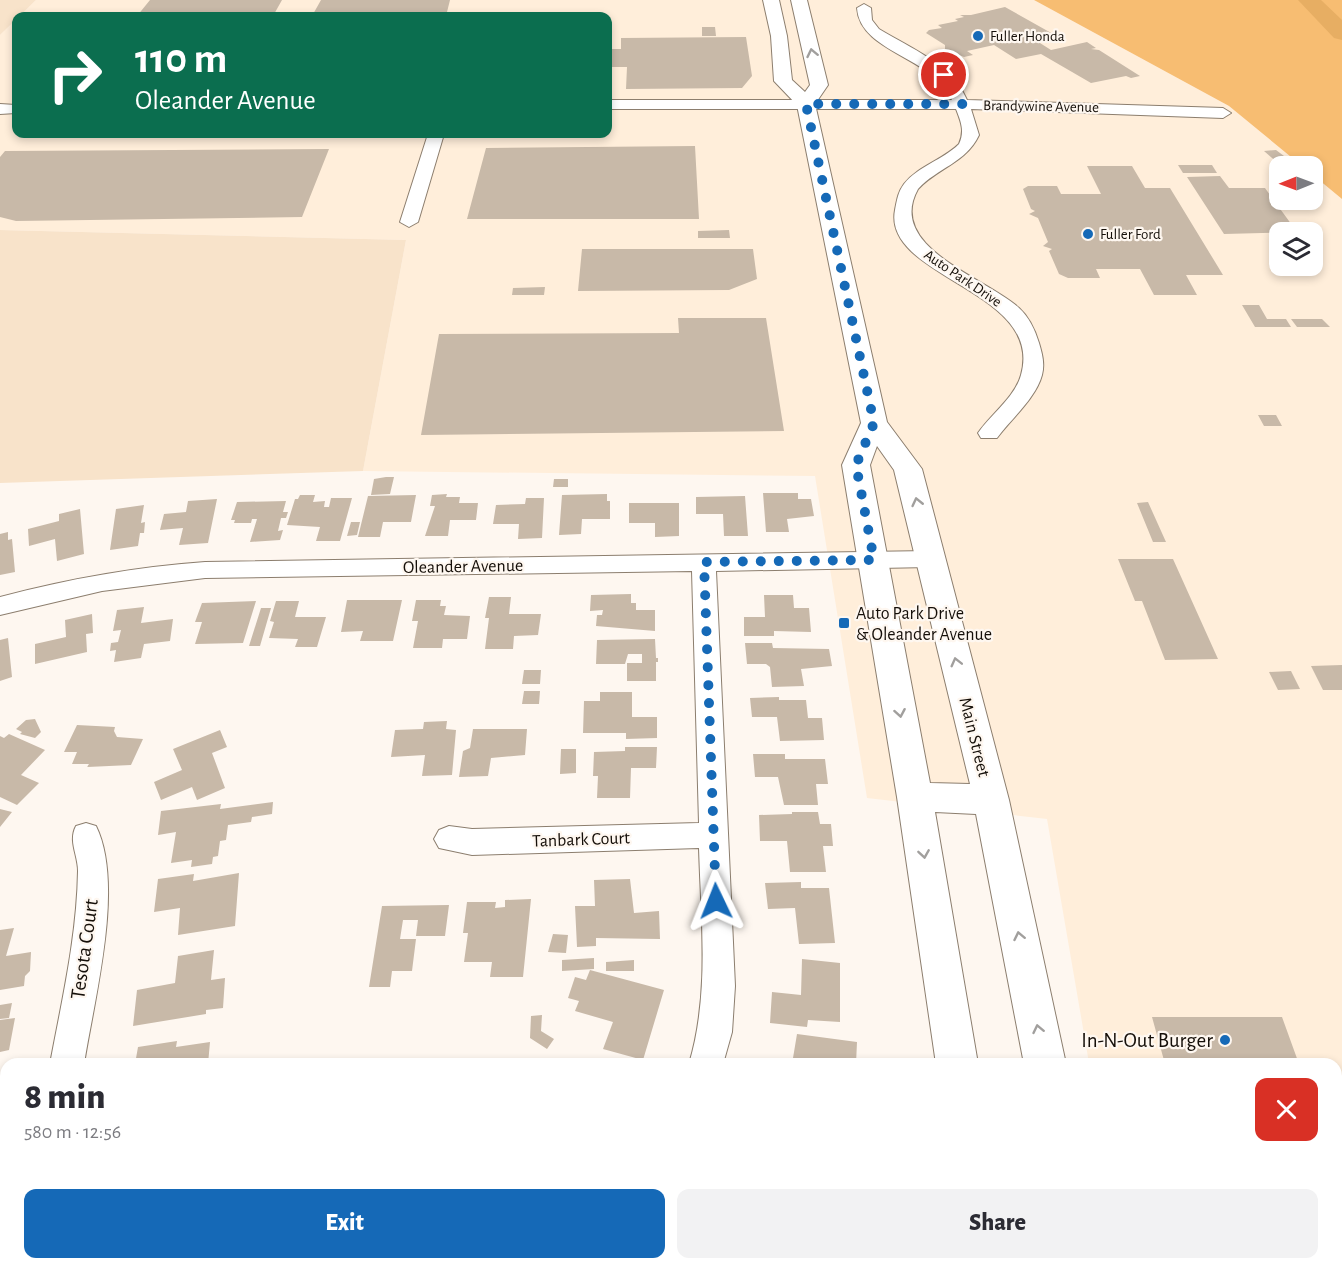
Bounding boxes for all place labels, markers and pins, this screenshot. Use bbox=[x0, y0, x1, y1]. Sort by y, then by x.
marker: Fuller Honda bbox=[971, 29, 985, 43]
place label: Fuller Honda bbox=[990, 29, 1065, 44]
pin bbox=[918, 49, 969, 100]
marker: Fuller Ford bbox=[1081, 227, 1095, 241]
place label: Fuller Ford bbox=[1100, 227, 1161, 242]
place label: Auto Park Drive & Oleander Avenue bbox=[856, 605, 992, 644]
marker: Auto Park Drive & Oleander Avenue bbox=[837, 616, 851, 630]
place label: In-N-Out Burger bbox=[1081, 1030, 1213, 1051]
marker: In-N-Out Burger bbox=[1218, 1033, 1232, 1047]

